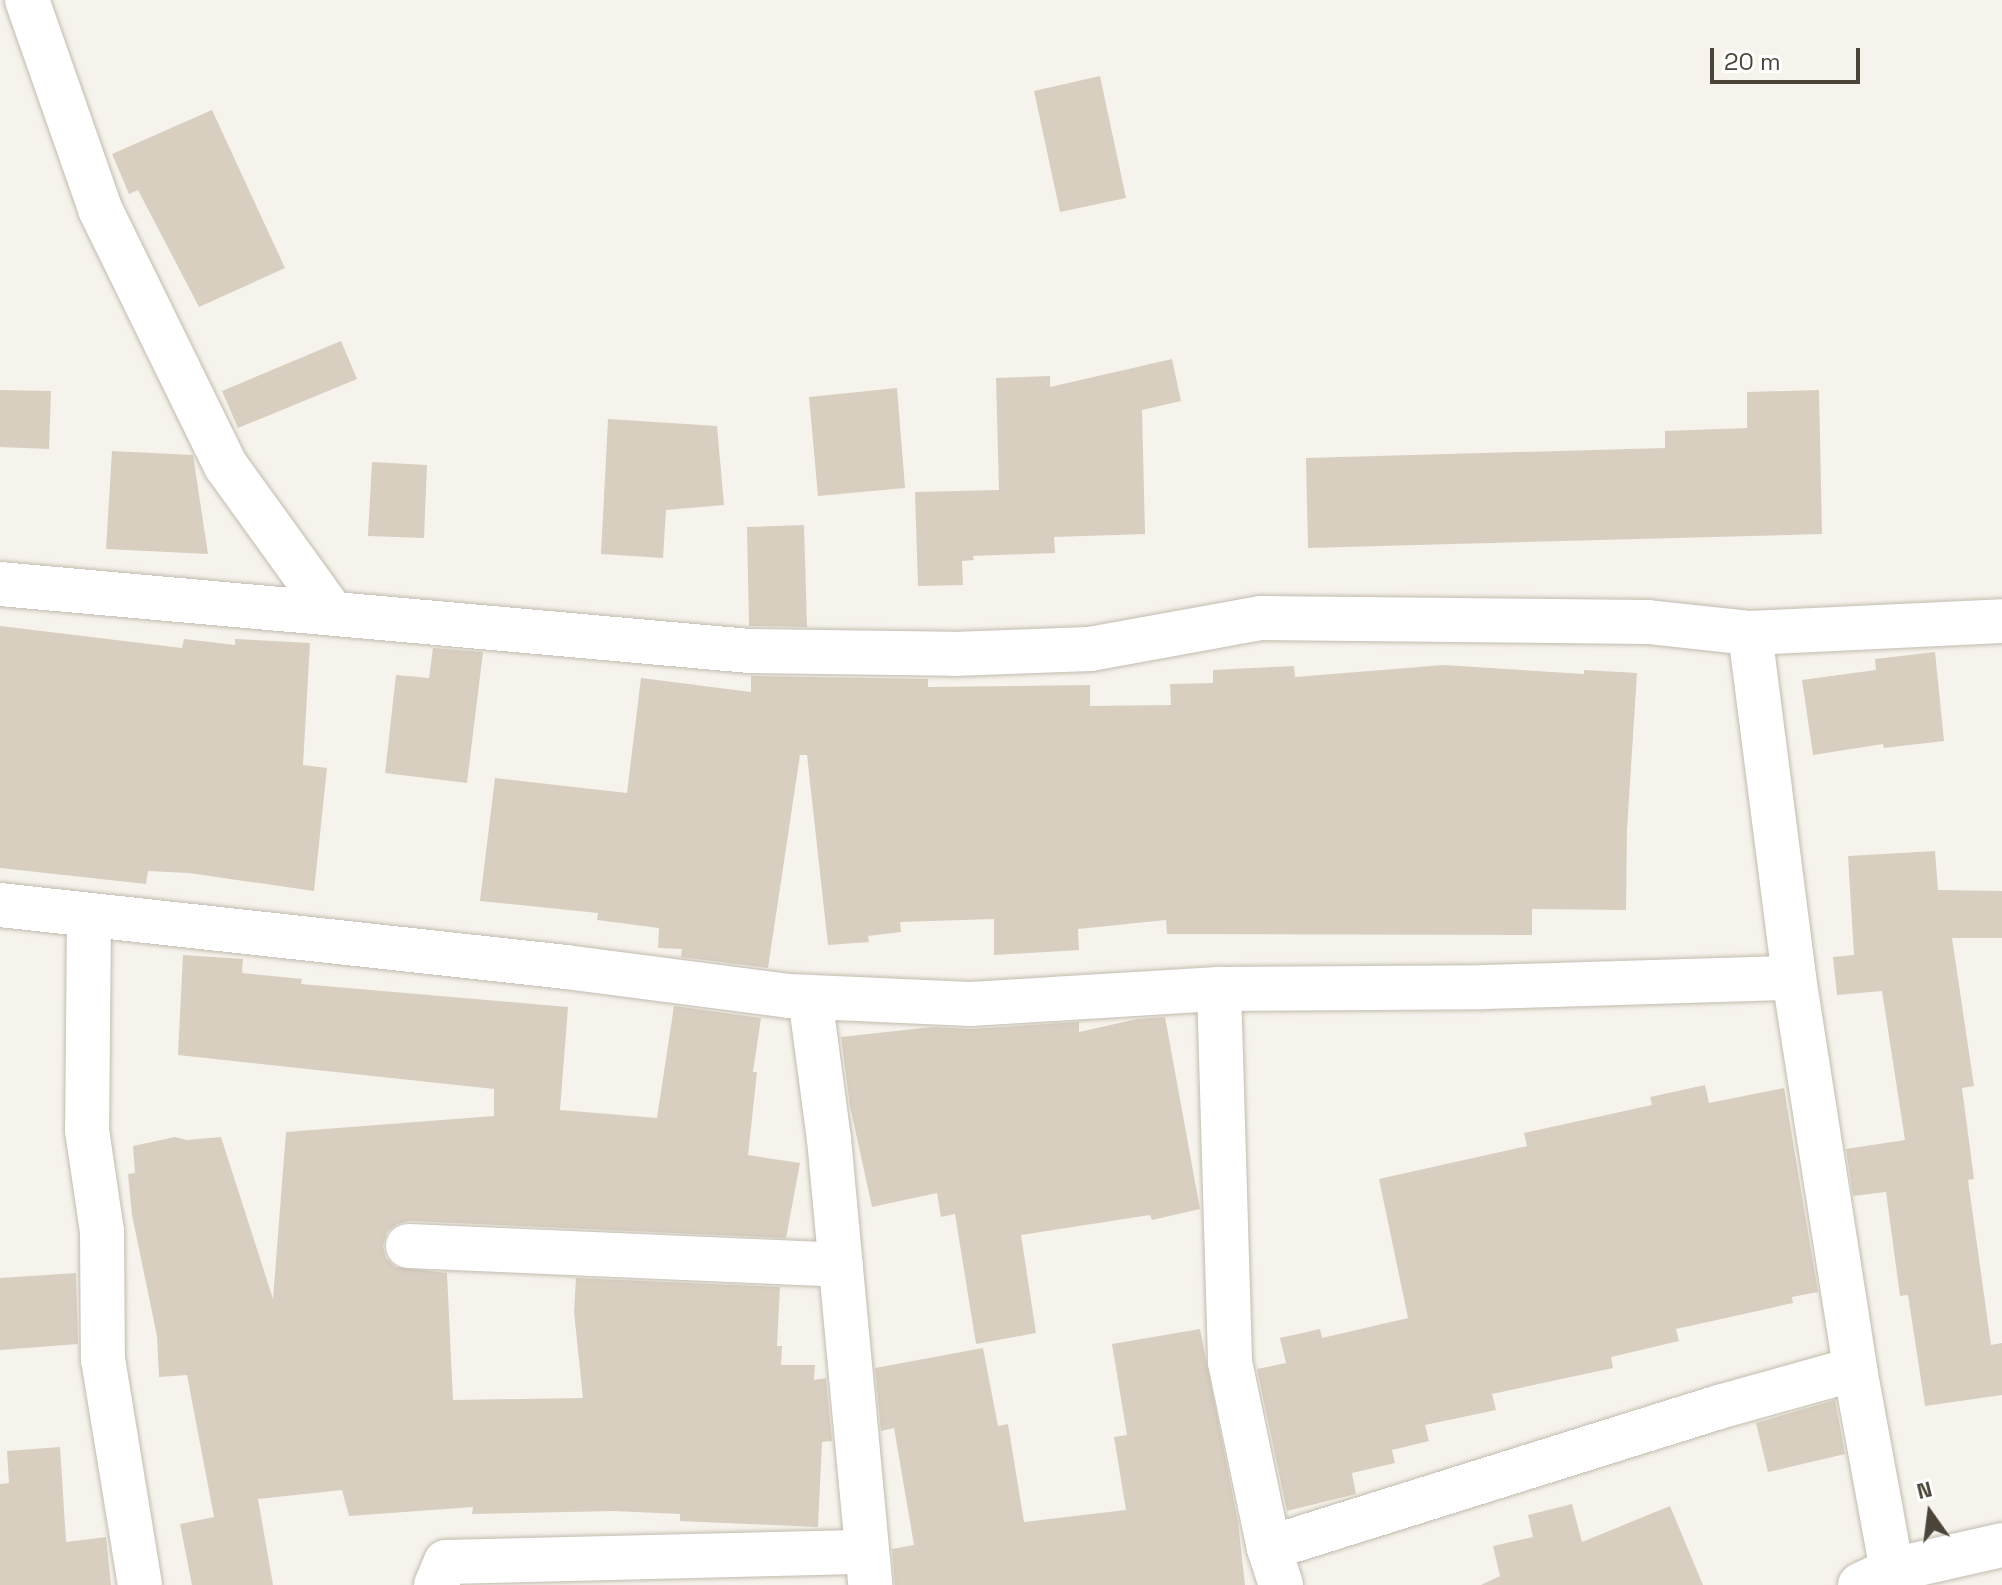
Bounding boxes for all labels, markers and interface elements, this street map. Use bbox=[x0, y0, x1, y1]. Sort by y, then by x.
scale bar bbox=[1714, 32, 1864, 82]
text: 20 m bbox=[1724, 46, 1781, 77]
north arrow bbox=[1890, 1473, 1970, 1553]
text: N bbox=[1914, 1474, 1935, 1505]

